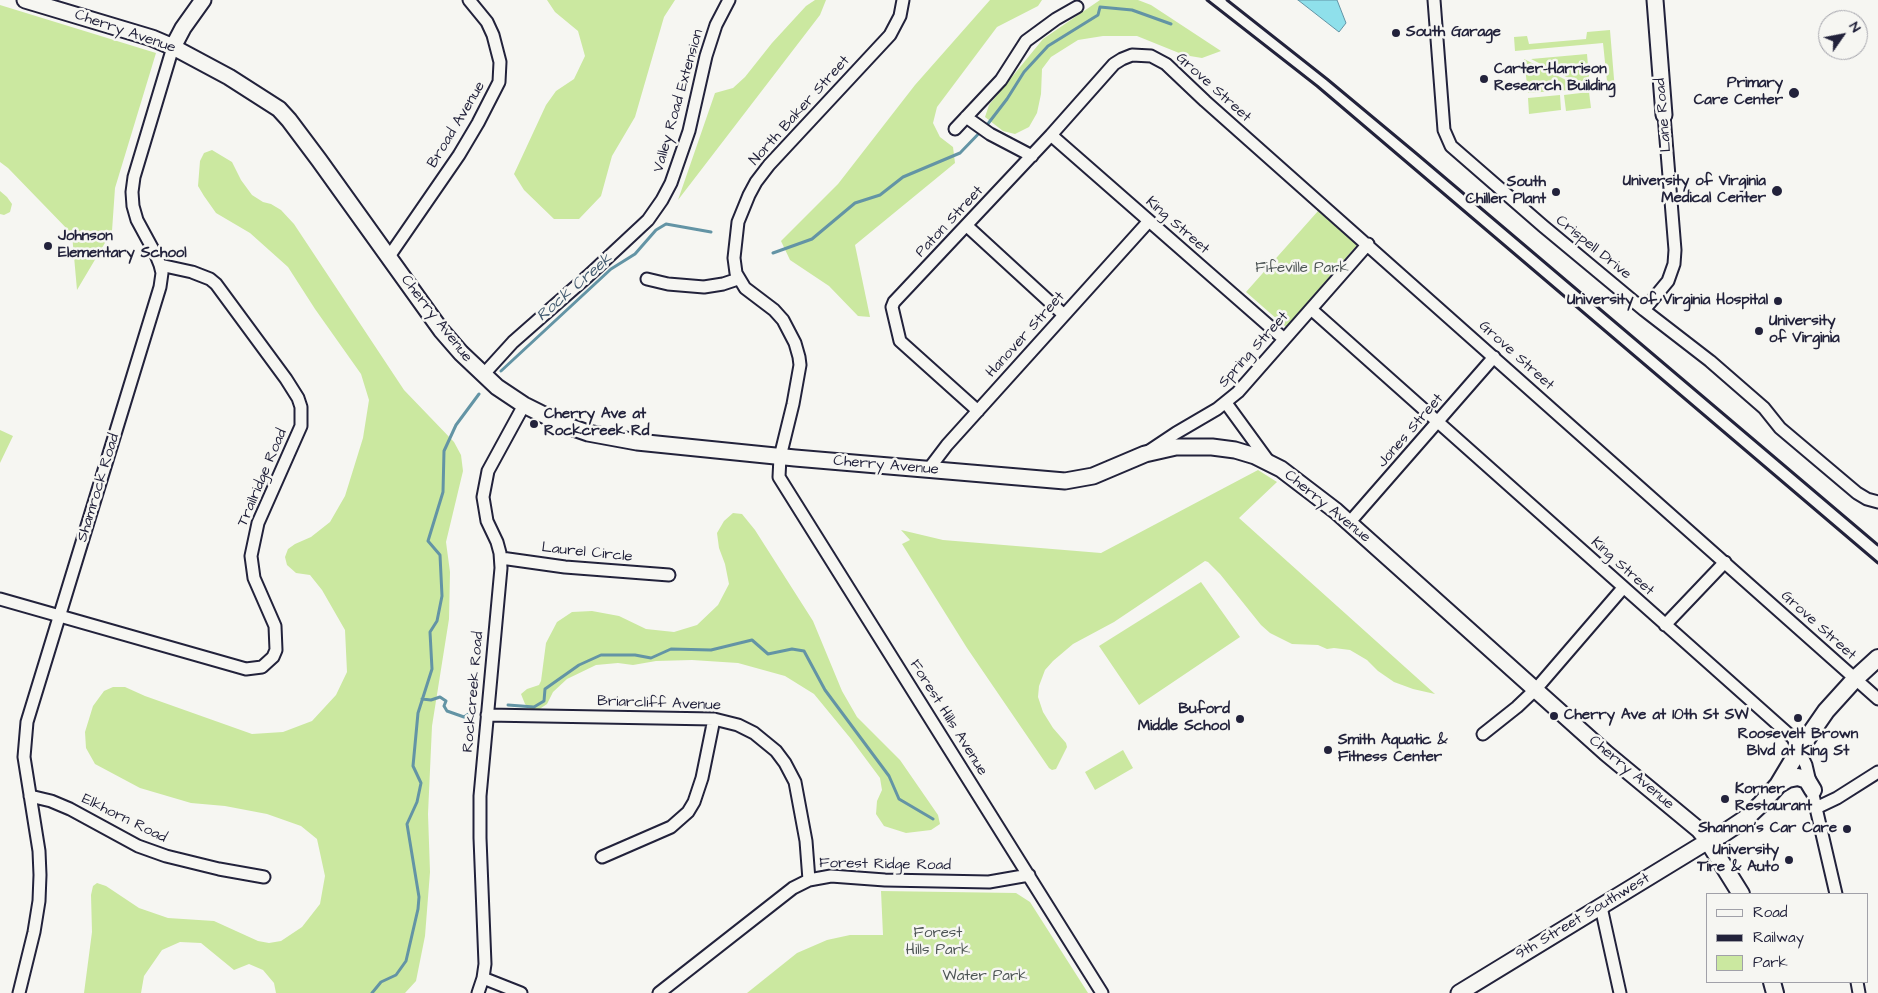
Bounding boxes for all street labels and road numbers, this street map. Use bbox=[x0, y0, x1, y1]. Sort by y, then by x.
street label: Cherry Avenue bbox=[72, 6, 178, 58]
street label: Valley Road Extension bbox=[650, 27, 708, 175]
street label: Grove Street bbox=[1172, 49, 1254, 127]
street label: North Baker Street bbox=[746, 52, 854, 170]
street label: Lane Road bbox=[1652, 77, 1676, 153]
street label: Broad Avenue bbox=[424, 79, 490, 171]
street label: Paton Street bbox=[912, 182, 988, 262]
street label: King Street bbox=[1141, 193, 1213, 259]
street label: Crispell Drive bbox=[1552, 212, 1634, 284]
street label: Cherry Avenue bbox=[396, 272, 476, 366]
street label: Hanover Street bbox=[983, 288, 1069, 382]
street label: Spring Street bbox=[1215, 308, 1293, 392]
street label: Grove Street bbox=[1475, 317, 1557, 395]
street label: Jones Street bbox=[1374, 390, 1448, 472]
street label: Trailridge Road bbox=[234, 426, 292, 530]
street label: Shamrock Road bbox=[74, 432, 124, 544]
street label: Cherry Avenue bbox=[833, 452, 939, 480]
street label: Cherry Avenue bbox=[1280, 467, 1374, 547]
street label: King Street bbox=[1587, 534, 1657, 600]
street label: Laurel Circle bbox=[541, 539, 633, 567]
street label: Grove Street bbox=[1777, 587, 1859, 665]
street label: Rockcreek Road bbox=[460, 631, 488, 753]
street label: Forest Hills Avenue bbox=[905, 657, 991, 779]
street label: Briarcliff Avenue bbox=[597, 693, 721, 715]
street label: Cherry Avenue bbox=[1585, 732, 1677, 814]
street label: Elkhorn Road bbox=[78, 791, 170, 847]
street label: Forest Ridge Road bbox=[819, 855, 951, 875]
street label: 9th Street Southwest bbox=[1513, 870, 1653, 964]

